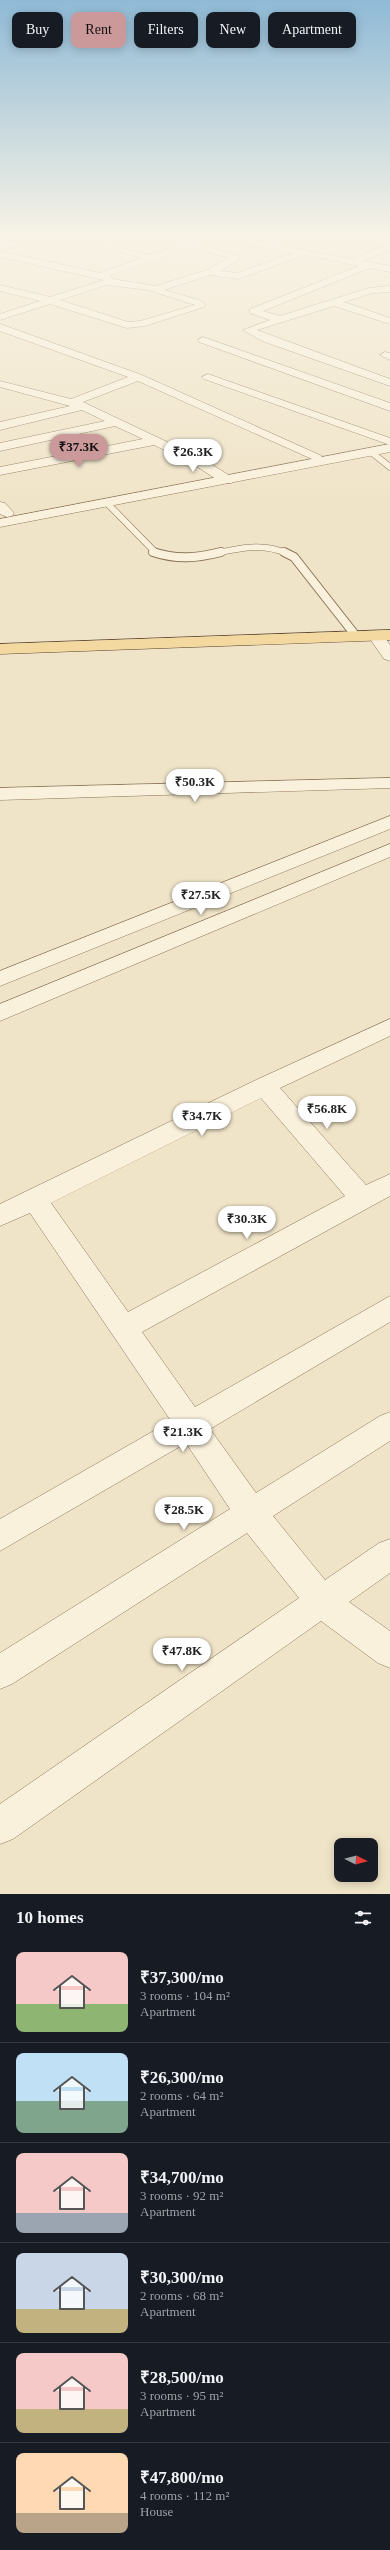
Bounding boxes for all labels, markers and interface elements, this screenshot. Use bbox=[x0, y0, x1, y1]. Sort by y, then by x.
chip: Buy bbox=[12, 12, 63, 48]
chip: Rent bbox=[71, 12, 126, 48]
chip: Filters bbox=[134, 12, 198, 48]
chip: New bbox=[206, 12, 260, 48]
chip: Apartment bbox=[268, 12, 356, 48]
pin: ₹37.3K bbox=[46, 434, 112, 468]
text: ₹37.3K bbox=[59, 439, 99, 454]
pin: ₹26.3K bbox=[160, 439, 226, 473]
text: ₹26.3K bbox=[173, 444, 213, 459]
pin: ₹50.3K bbox=[162, 769, 228, 803]
text: ₹50.3K bbox=[175, 774, 215, 789]
pin: ₹27.5K bbox=[168, 882, 234, 916]
text: ₹27.5K bbox=[181, 887, 221, 902]
pin: ₹56.8K bbox=[294, 1096, 360, 1130]
text: ₹56.8K bbox=[307, 1101, 347, 1116]
pin: ₹34.7K bbox=[169, 1103, 235, 1137]
text: ₹34.7K bbox=[182, 1108, 222, 1123]
pin: ₹30.3K bbox=[214, 1206, 280, 1240]
text: ₹30.3K bbox=[227, 1211, 267, 1226]
pin: ₹21.3K bbox=[150, 1419, 216, 1453]
text: ₹21.3K bbox=[163, 1424, 203, 1439]
pin: ₹28.5K bbox=[151, 1497, 217, 1531]
text: ₹28.5K bbox=[164, 1502, 204, 1517]
pin: ₹47.8K bbox=[149, 1638, 215, 1672]
text: ₹47.8K bbox=[162, 1643, 202, 1658]
north arrow bbox=[334, 1838, 378, 1882]
map controls bbox=[334, 1838, 378, 1882]
icon: filters bbox=[352, 1907, 374, 1929]
text: 10 homes bbox=[16, 1908, 84, 1927]
icon: home bbox=[48, 1968, 96, 2016]
text: ₹37,300/mo bbox=[140, 1968, 224, 1987]
text: 3 rooms · 104 m² bbox=[140, 1988, 230, 2003]
text: Apartment bbox=[140, 2004, 196, 2019]
text: ₹26,300/mo bbox=[140, 2068, 224, 2087]
icon: home bbox=[48, 2069, 96, 2117]
text: 2 rooms · 64 m² bbox=[140, 2088, 223, 2103]
text: Apartment bbox=[140, 2104, 196, 2119]
text: ₹34,700/mo bbox=[140, 2168, 224, 2187]
icon: home bbox=[48, 2169, 96, 2217]
text: 3 rooms · 92 m² bbox=[140, 2188, 223, 2203]
text: Apartment bbox=[140, 2204, 196, 2219]
text: ₹30,300/mo bbox=[140, 2268, 224, 2287]
icon: home bbox=[48, 2269, 96, 2317]
text: 2 rooms · 68 m² bbox=[140, 2288, 223, 2303]
text: Apartment bbox=[140, 2304, 196, 2319]
text: ₹28,500/mo bbox=[140, 2368, 224, 2387]
icon: home bbox=[48, 2369, 96, 2417]
text: 3 rooms · 95 m² bbox=[140, 2388, 223, 2403]
text: Apartment bbox=[140, 2404, 196, 2419]
text: ₹47,800/mo bbox=[140, 2468, 224, 2487]
icon: home bbox=[48, 2469, 96, 2517]
text: 4 rooms · 112 m² bbox=[140, 2488, 229, 2503]
text: House bbox=[140, 2504, 173, 2519]

